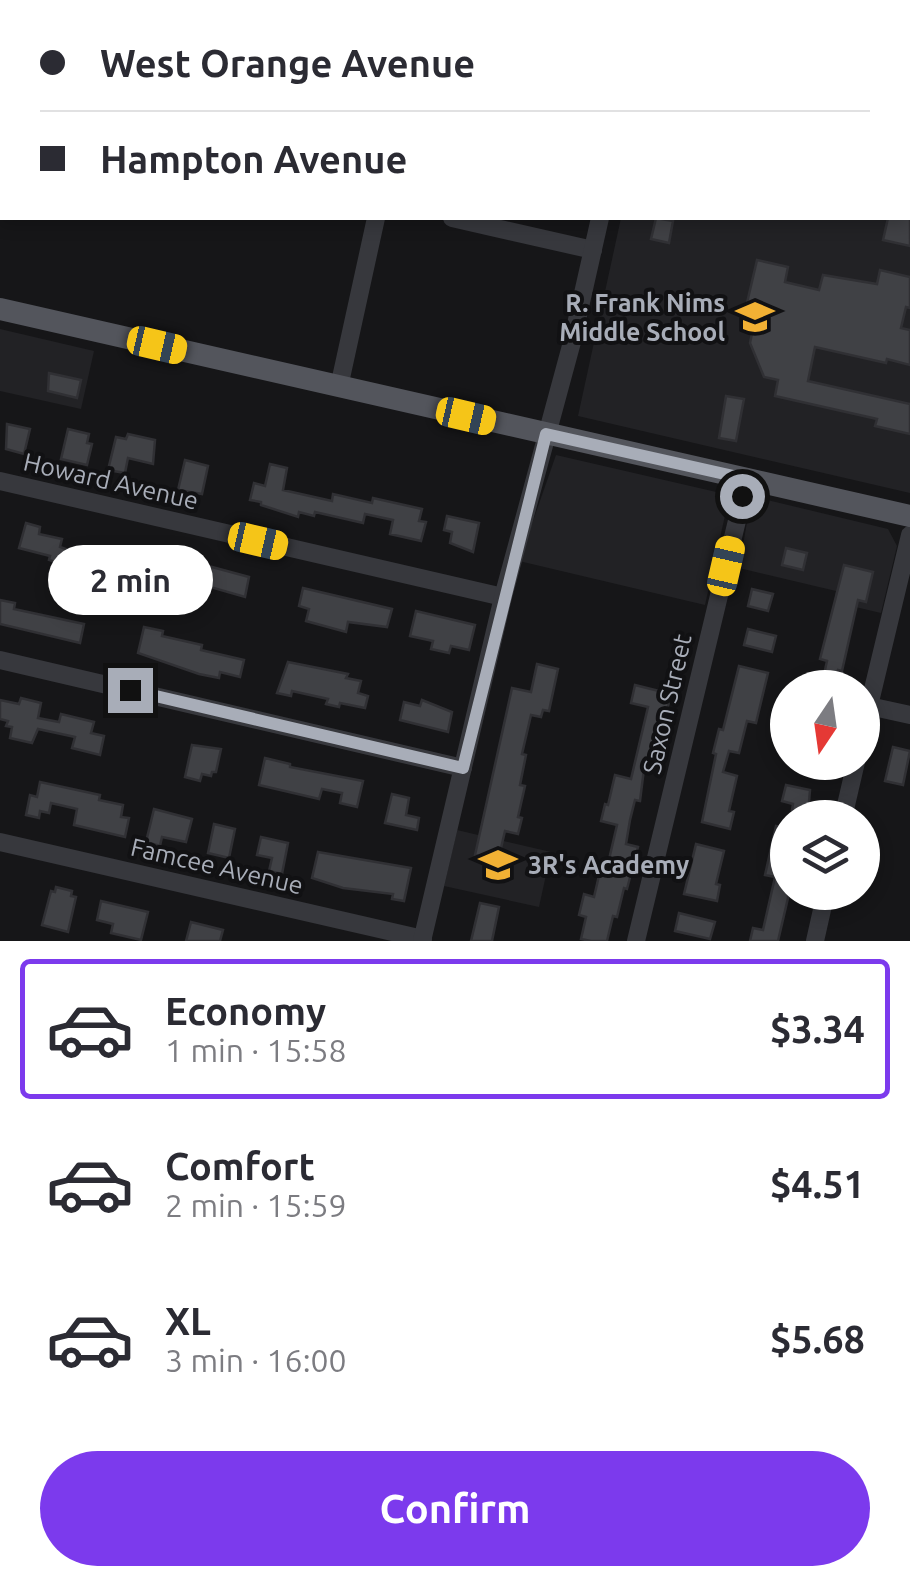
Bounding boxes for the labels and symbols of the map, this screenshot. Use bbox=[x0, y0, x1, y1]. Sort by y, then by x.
place label: R. Frank Nims Middle School bbox=[559, 289, 725, 346]
school or university icon: R. Frank Nims Middle School bbox=[734, 296, 776, 338]
car bbox=[124, 324, 190, 366]
car bbox=[433, 395, 499, 437]
street label: Howard Avenue bbox=[21, 447, 201, 515]
route start bbox=[720, 474, 765, 519]
car bbox=[225, 520, 291, 562]
car bbox=[705, 533, 747, 599]
callout: 2 min bbox=[48, 545, 212, 615]
street label: Saxon Street bbox=[637, 631, 697, 777]
route end bbox=[108, 668, 153, 713]
north arrow bbox=[770, 670, 880, 780]
street label: Famcee Avenue bbox=[128, 833, 306, 899]
school or university icon: 3R's Academy bbox=[477, 844, 519, 886]
place label: 3R's Academy bbox=[528, 851, 689, 879]

